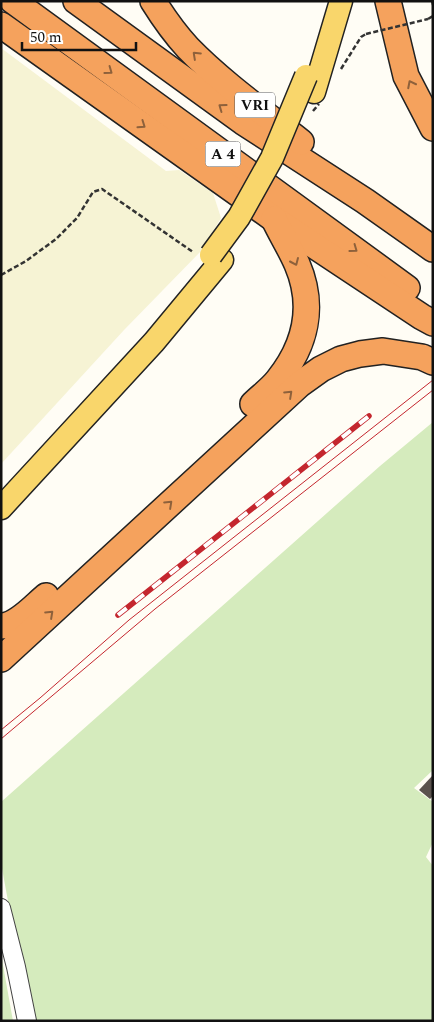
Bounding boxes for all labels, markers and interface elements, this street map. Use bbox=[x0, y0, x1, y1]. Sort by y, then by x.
scale bar bbox=[22, 20, 136, 52]
text: 50 m bbox=[30, 26, 62, 49]
one-way arrow bbox=[192, 52, 201, 61]
one-way arrow bbox=[103, 65, 113, 74]
one-way arrow bbox=[407, 80, 417, 89]
road number: VRI bbox=[235, 92, 275, 118]
one-way arrow bbox=[218, 104, 228, 113]
one-way arrow bbox=[136, 119, 146, 128]
road number: A 4 bbox=[206, 142, 240, 166]
one-way arrow bbox=[348, 244, 357, 252]
one-way arrow bbox=[289, 257, 300, 266]
one-way arrow bbox=[283, 391, 292, 400]
one-way arrow bbox=[164, 501, 173, 510]
one-way arrow bbox=[44, 611, 53, 620]

